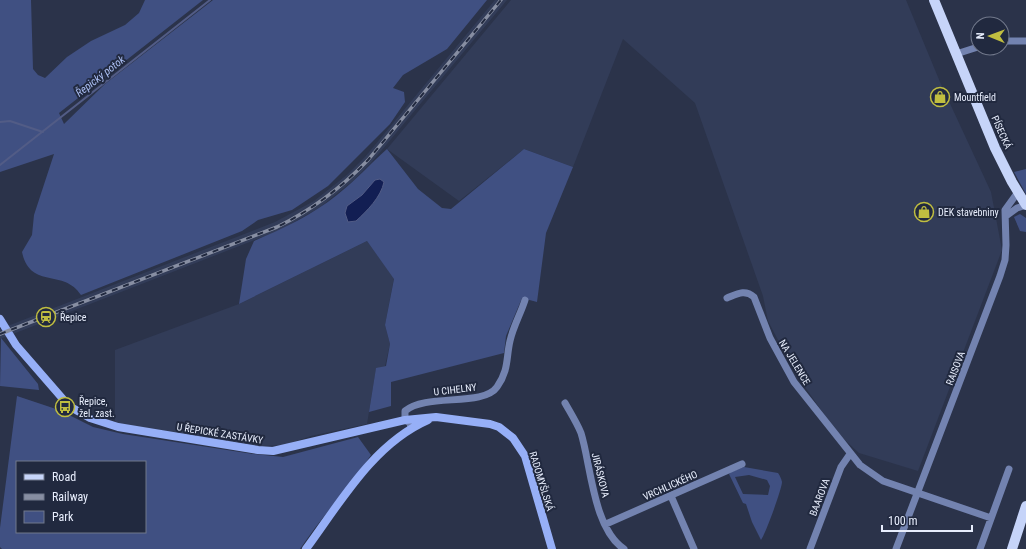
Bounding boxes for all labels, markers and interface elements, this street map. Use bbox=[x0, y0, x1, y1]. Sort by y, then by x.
north arrow bbox=[970, 16, 1010, 56]
text: N bbox=[974, 32, 987, 39]
water label: Řepický potok bbox=[72, 52, 128, 100]
shop icon: Mountfield bbox=[929, 86, 951, 108]
place label: Mountfield bbox=[954, 92, 996, 103]
street label: PÍSECKÁ bbox=[989, 114, 1015, 151]
shop icon: DEK stavebniny bbox=[913, 201, 935, 223]
place label: DEK stavebniny bbox=[938, 207, 999, 218]
station icon: Řepice bbox=[35, 306, 57, 328]
place label: Řepice bbox=[60, 311, 87, 323]
street label: NA JELENCE bbox=[777, 338, 812, 387]
street label: RAISOVA bbox=[944, 349, 967, 387]
street label: U CIHELNY bbox=[433, 381, 478, 398]
place label: Řepice, žel. zast. bbox=[79, 395, 115, 419]
bus stop icon: Řepice, žel. zast. bbox=[54, 396, 76, 418]
street label: U ŘEPICKÉ ZASTÁVKY bbox=[176, 420, 265, 446]
street label: RADOMYŠLSKÁ bbox=[527, 450, 557, 512]
street label: JIRÁSKOVA bbox=[590, 451, 612, 499]
legend bbox=[16, 461, 146, 533]
street label: VRCHLICKÉHO bbox=[641, 468, 699, 502]
text: Road bbox=[52, 470, 76, 484]
street label: BAAROVA bbox=[807, 477, 832, 517]
text: Railway bbox=[52, 490, 88, 504]
scale bar bbox=[882, 507, 972, 533]
text: Park bbox=[52, 510, 74, 524]
text: 100 m bbox=[888, 514, 918, 528]

